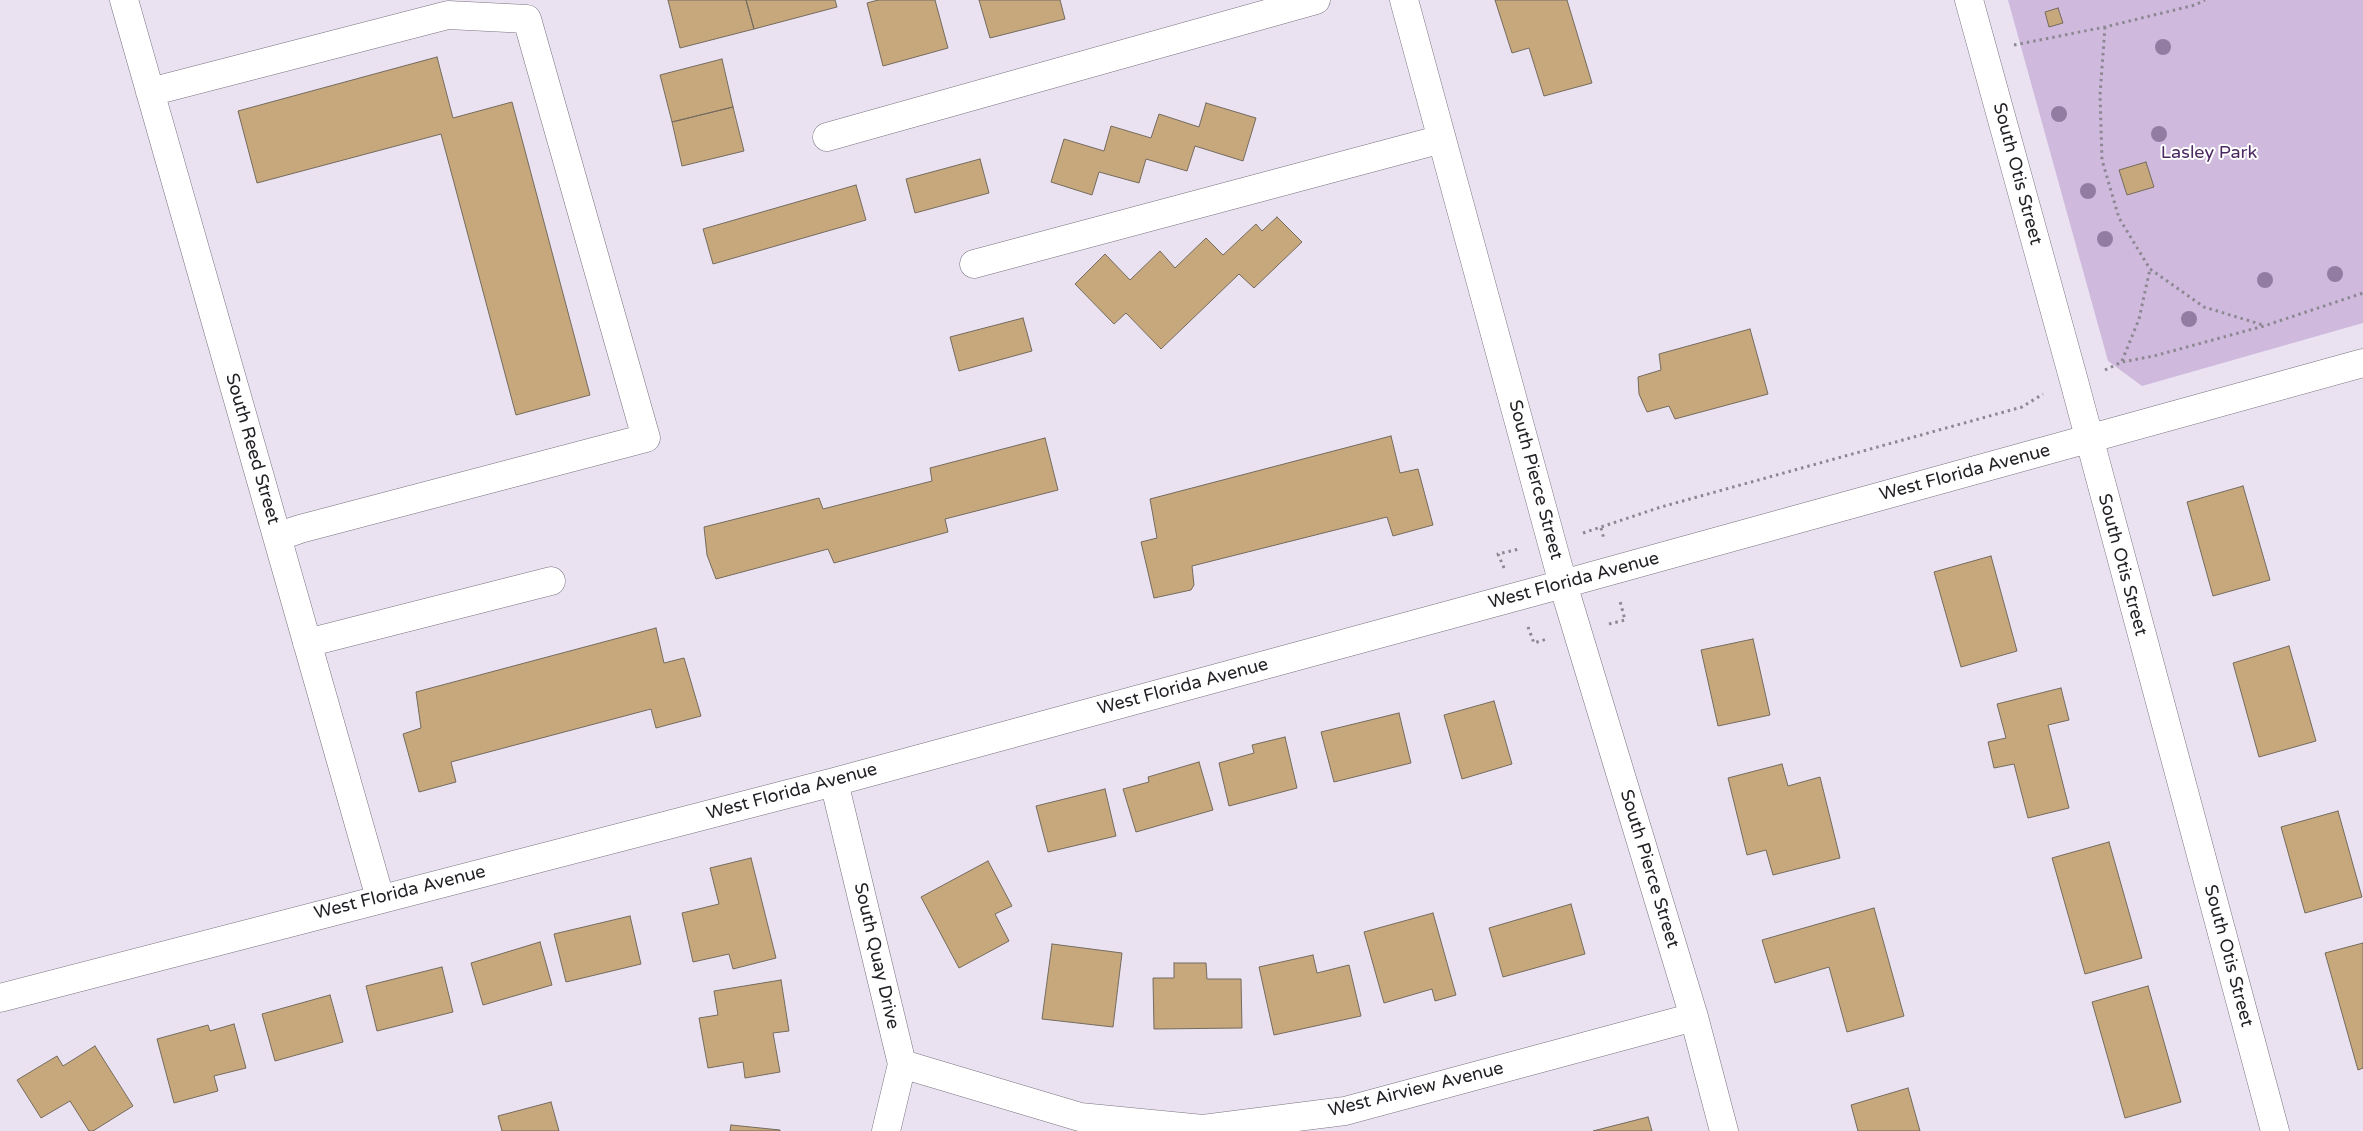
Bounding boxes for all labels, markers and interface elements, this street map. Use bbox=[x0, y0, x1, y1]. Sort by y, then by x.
street label: South Otis Street bbox=[1988, 101, 2046, 247]
park label: Lasley Park bbox=[2161, 142, 2257, 164]
street label: South Reed Street bbox=[220, 371, 284, 527]
street label: South Pierce Street bbox=[1503, 398, 1567, 562]
street label: West Florida Avenue bbox=[1877, 440, 2053, 506]
street label: South Otis Street bbox=[2093, 492, 2151, 638]
street label: West Florida Avenue bbox=[1486, 548, 1662, 614]
street label: West Florida Avenue bbox=[1095, 654, 1271, 720]
street label: West Florida Avenue bbox=[704, 759, 880, 825]
street label: South Pierce Street bbox=[1615, 787, 1683, 951]
street label: West Florida Avenue bbox=[312, 861, 488, 925]
street label: South Quay Drive bbox=[849, 881, 903, 1031]
street label: South Otis Street bbox=[2199, 883, 2257, 1029]
street label: West Airview Avenue bbox=[1326, 1058, 1506, 1122]

